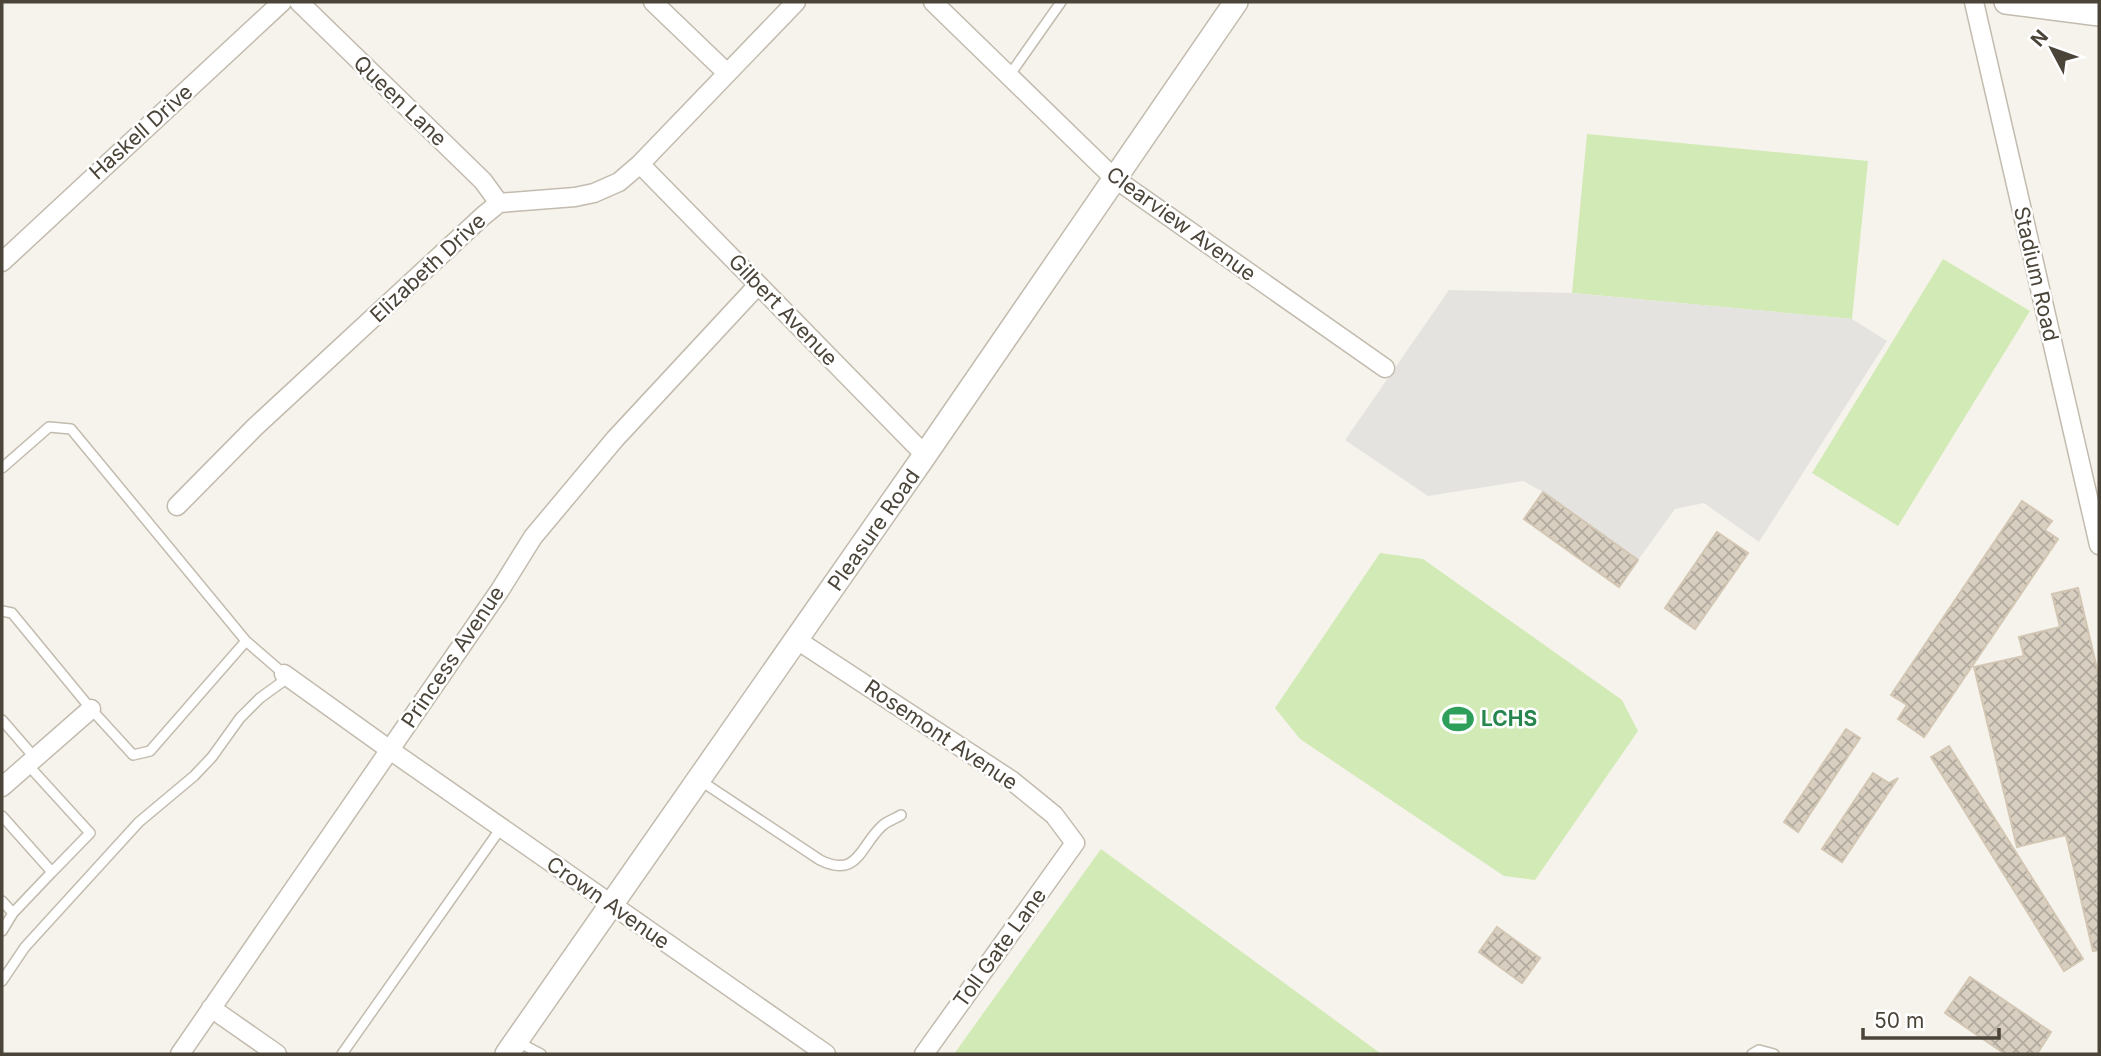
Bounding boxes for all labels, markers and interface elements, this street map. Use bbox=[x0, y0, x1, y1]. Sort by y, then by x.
north arrow bbox=[2017, 14, 2087, 84]
text: N bbox=[2026, 25, 2053, 51]
street label: Queen Lane bbox=[349, 50, 452, 151]
street label: Haskell Drive bbox=[84, 79, 197, 184]
street label: Clearview Avenue bbox=[1102, 161, 1261, 286]
street label: Stadium Road bbox=[2009, 204, 2064, 344]
street label: Elizabeth Drive bbox=[365, 208, 491, 327]
street label: Gilbert Avenue bbox=[724, 249, 843, 371]
street label: Pleasure Road bbox=[822, 464, 925, 595]
street label: Princess Avenue bbox=[396, 581, 509, 732]
street label: Rosemont Avenue bbox=[860, 674, 1023, 795]
sports icon: LCHS bbox=[1441, 702, 1475, 736]
place label: LCHS bbox=[1481, 706, 1537, 731]
street label: Crown Avenue bbox=[542, 851, 675, 954]
street label: Toll Gate Lane bbox=[948, 883, 1051, 1012]
scale bar bbox=[1863, 996, 2000, 1040]
text: 50 m bbox=[1874, 1008, 1924, 1033]

